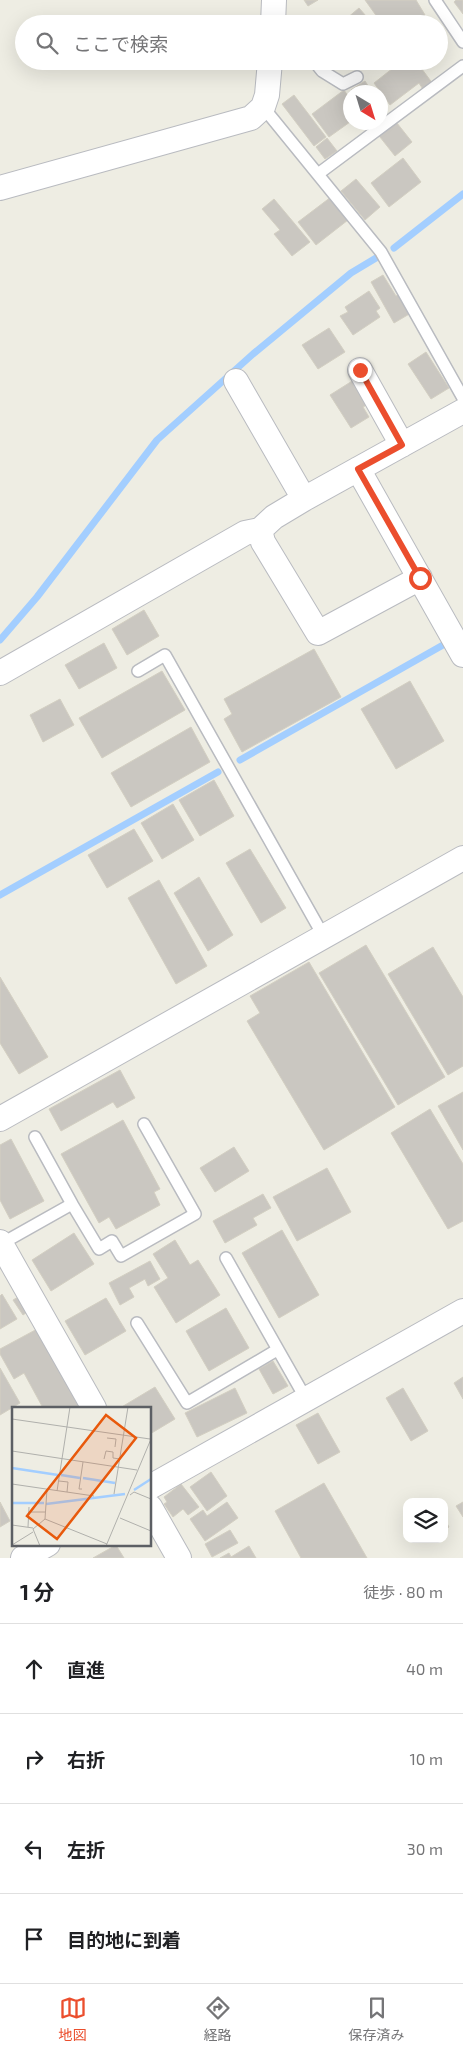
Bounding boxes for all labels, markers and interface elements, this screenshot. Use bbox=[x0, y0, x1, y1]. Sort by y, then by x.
search box bbox=[15, 15, 448, 70]
icon: search bbox=[33, 29, 61, 57]
text: ここで検索 bbox=[73, 32, 168, 55]
north arrow bbox=[343, 85, 388, 130]
route end bbox=[349, 359, 372, 382]
route start bbox=[409, 567, 432, 590]
inset map bbox=[12, 1407, 151, 1546]
map controls bbox=[403, 1498, 448, 1543]
button: layers bbox=[403, 1498, 448, 1543]
text: 1 分 bbox=[20, 1579, 55, 1604]
text: 徒歩 · 80 m bbox=[363, 1582, 443, 1601]
icon: ahead bbox=[20, 1655, 48, 1683]
text: 直進 bbox=[67, 1658, 105, 1681]
text: 40 m bbox=[406, 1659, 443, 1678]
icon: right bbox=[20, 1745, 48, 1773]
text: 右折 bbox=[67, 1748, 105, 1771]
text: 10 m bbox=[409, 1749, 443, 1768]
icon: left bbox=[20, 1835, 48, 1863]
text: 左折 bbox=[67, 1838, 105, 1861]
text: 30 m bbox=[407, 1839, 443, 1858]
icon: arrive bbox=[20, 1925, 48, 1953]
text: 目的地に到着 bbox=[67, 1928, 181, 1951]
tab: 地図 bbox=[59, 1994, 87, 2044]
tab: 経路 bbox=[204, 1994, 232, 2044]
tab: 保存済み bbox=[349, 1994, 405, 2044]

